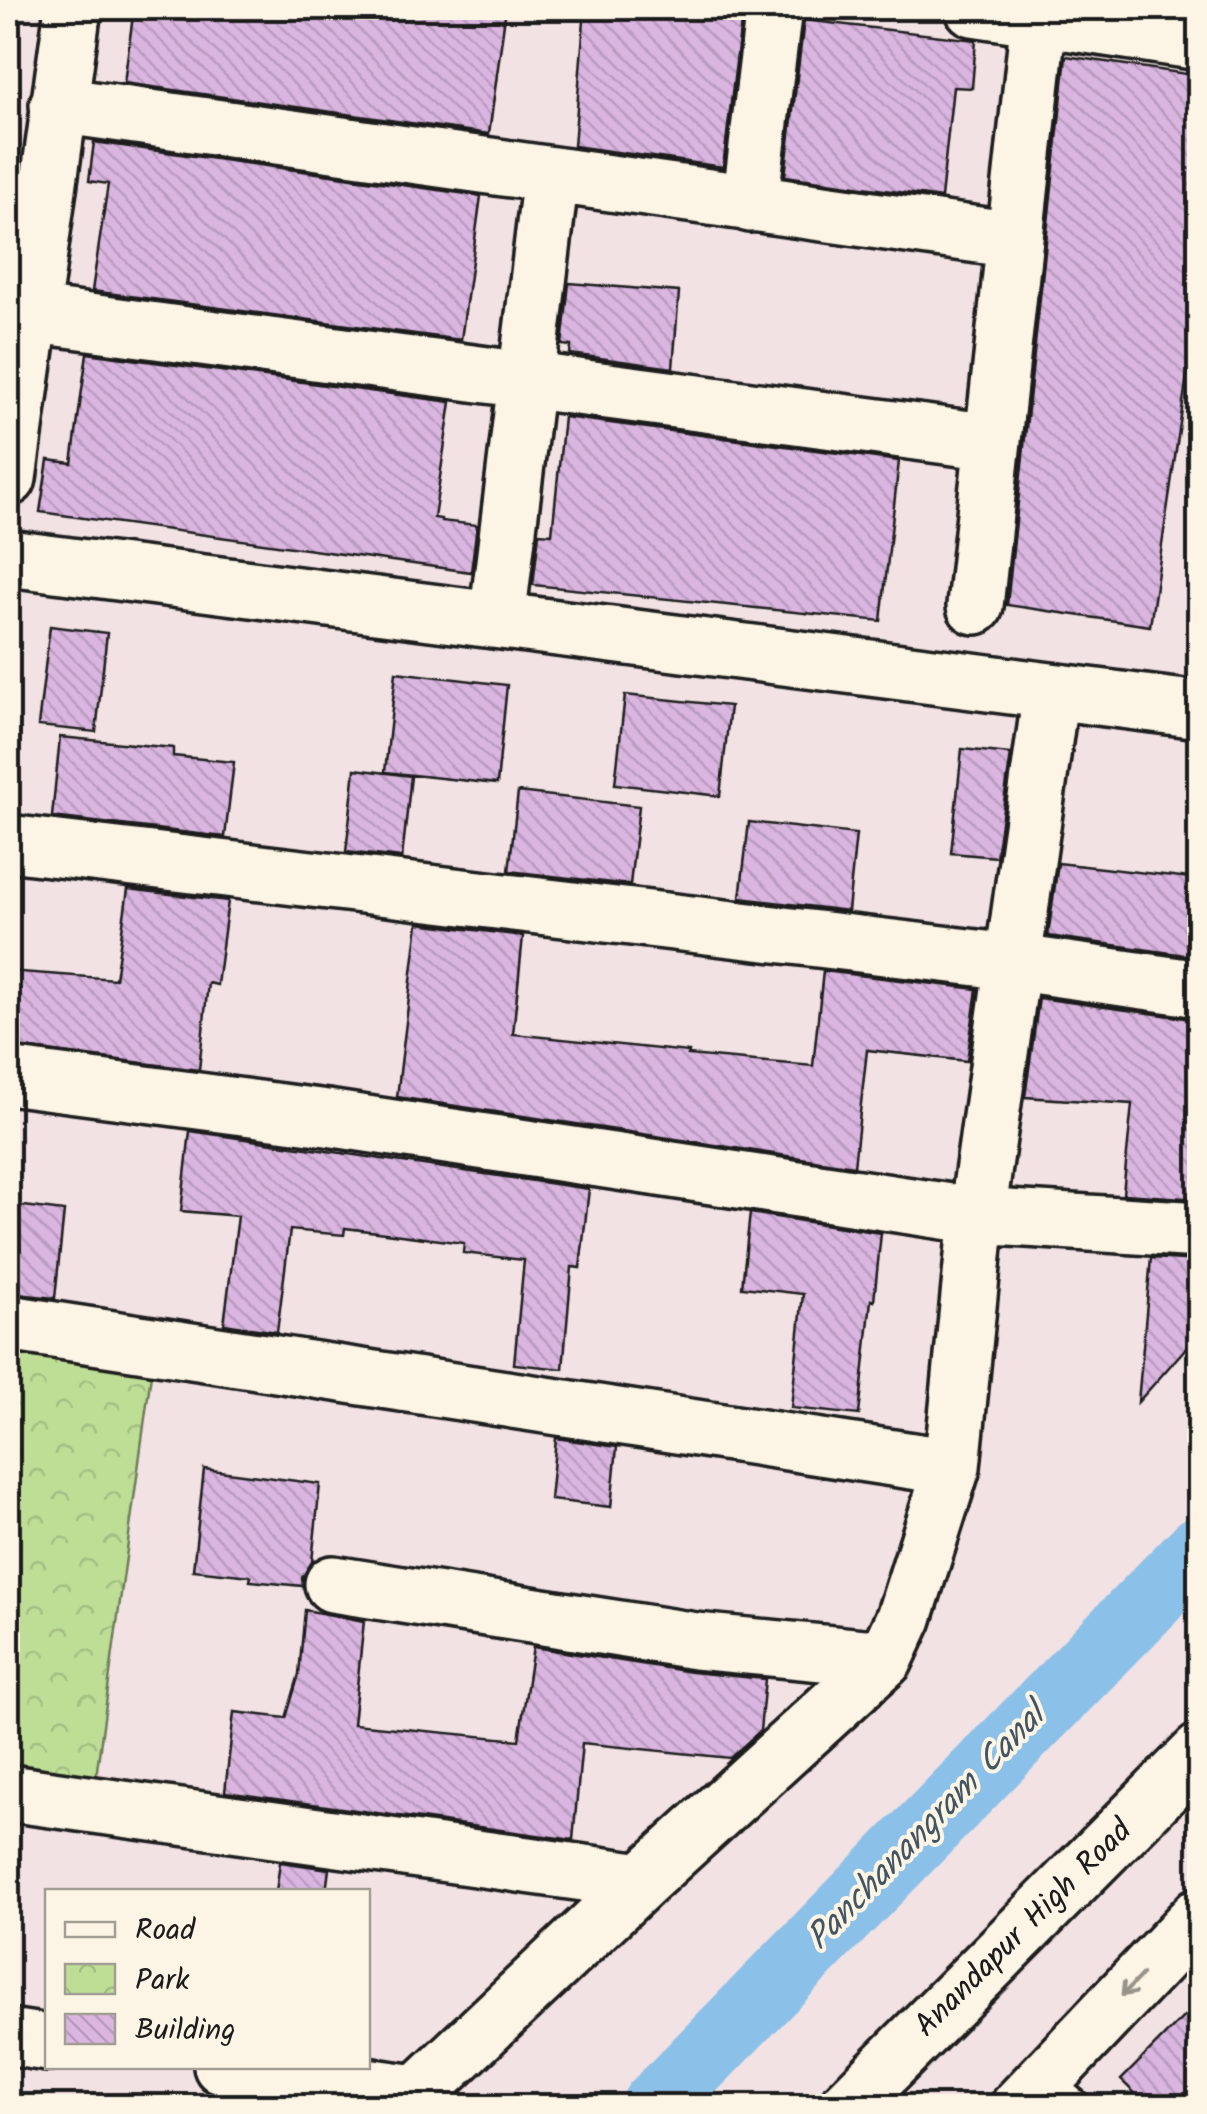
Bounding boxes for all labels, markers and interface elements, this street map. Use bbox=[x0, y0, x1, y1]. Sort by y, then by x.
water label: Panchanangram Canal bbox=[794, 1687, 1065, 1965]
street label: Anandapur High Road bbox=[903, 1807, 1146, 2050]
legend bbox=[45, 1889, 370, 2069]
text: Road bbox=[135, 1907, 196, 1955]
text: Park bbox=[135, 1957, 190, 2005]
one-way arrow bbox=[1120, 1973, 1144, 1997]
text: Building bbox=[135, 2007, 235, 2055]

